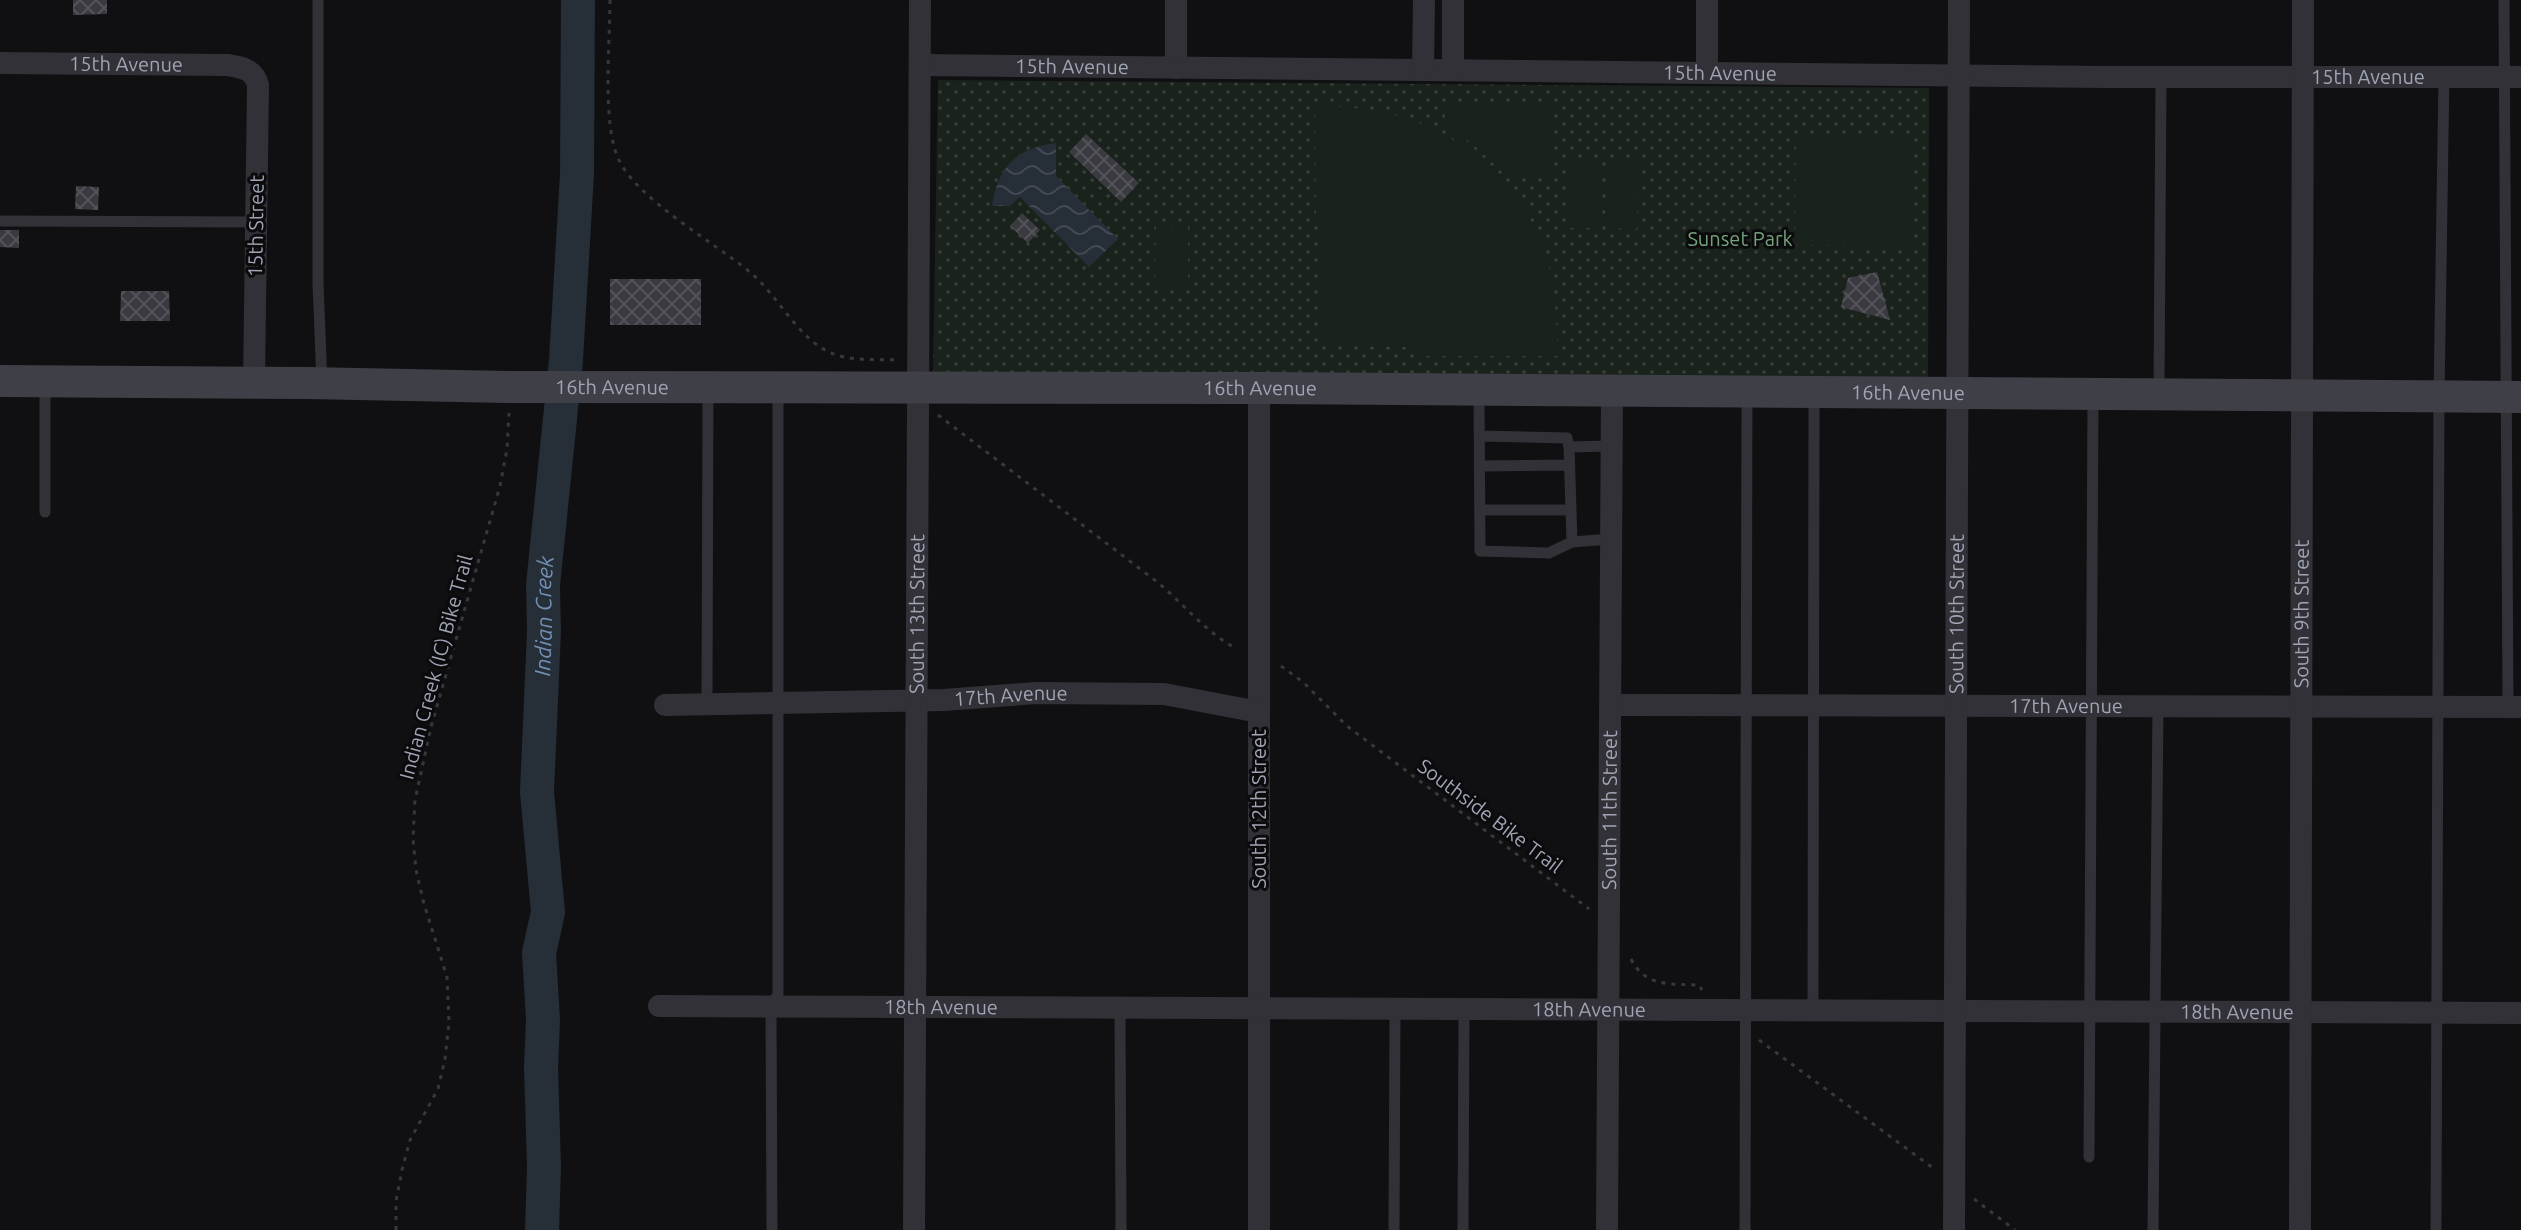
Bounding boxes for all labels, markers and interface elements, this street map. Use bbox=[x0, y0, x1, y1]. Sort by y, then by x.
street label: 15th Avenue bbox=[69, 52, 183, 76]
street label: 15th Avenue bbox=[1015, 54, 1129, 78]
street label: 15th Avenue bbox=[1663, 61, 1777, 85]
street label: 15th Avenue bbox=[2311, 65, 2425, 88]
street label: 15th Street bbox=[243, 175, 268, 277]
park label: Sunset Park bbox=[1687, 227, 1793, 250]
street label: 16th Avenue bbox=[555, 375, 669, 398]
street label: 16th Avenue bbox=[1203, 376, 1317, 399]
street label: 16th Avenue bbox=[1851, 380, 1965, 404]
street label: South 13th Street bbox=[905, 534, 928, 694]
street label: South 10th Street bbox=[1944, 534, 1968, 694]
street label: South 9th Street bbox=[2289, 540, 2313, 688]
street label: Indian Creek (IC) Bike Trail bbox=[394, 552, 477, 782]
water label: Indian Creek bbox=[529, 554, 558, 677]
street label: 17th Avenue bbox=[953, 681, 1068, 710]
street label: 17th Avenue bbox=[2009, 694, 2123, 717]
street label: South 12th Street bbox=[1247, 729, 1270, 889]
street label: South 11th Street bbox=[1597, 730, 1621, 890]
street label: Southside Bike Trail bbox=[1413, 754, 1567, 877]
street label: 18th Avenue bbox=[884, 995, 998, 1018]
street label: 18th Avenue bbox=[1532, 997, 1646, 1021]
street label: 18th Avenue bbox=[2180, 1000, 2294, 1023]

